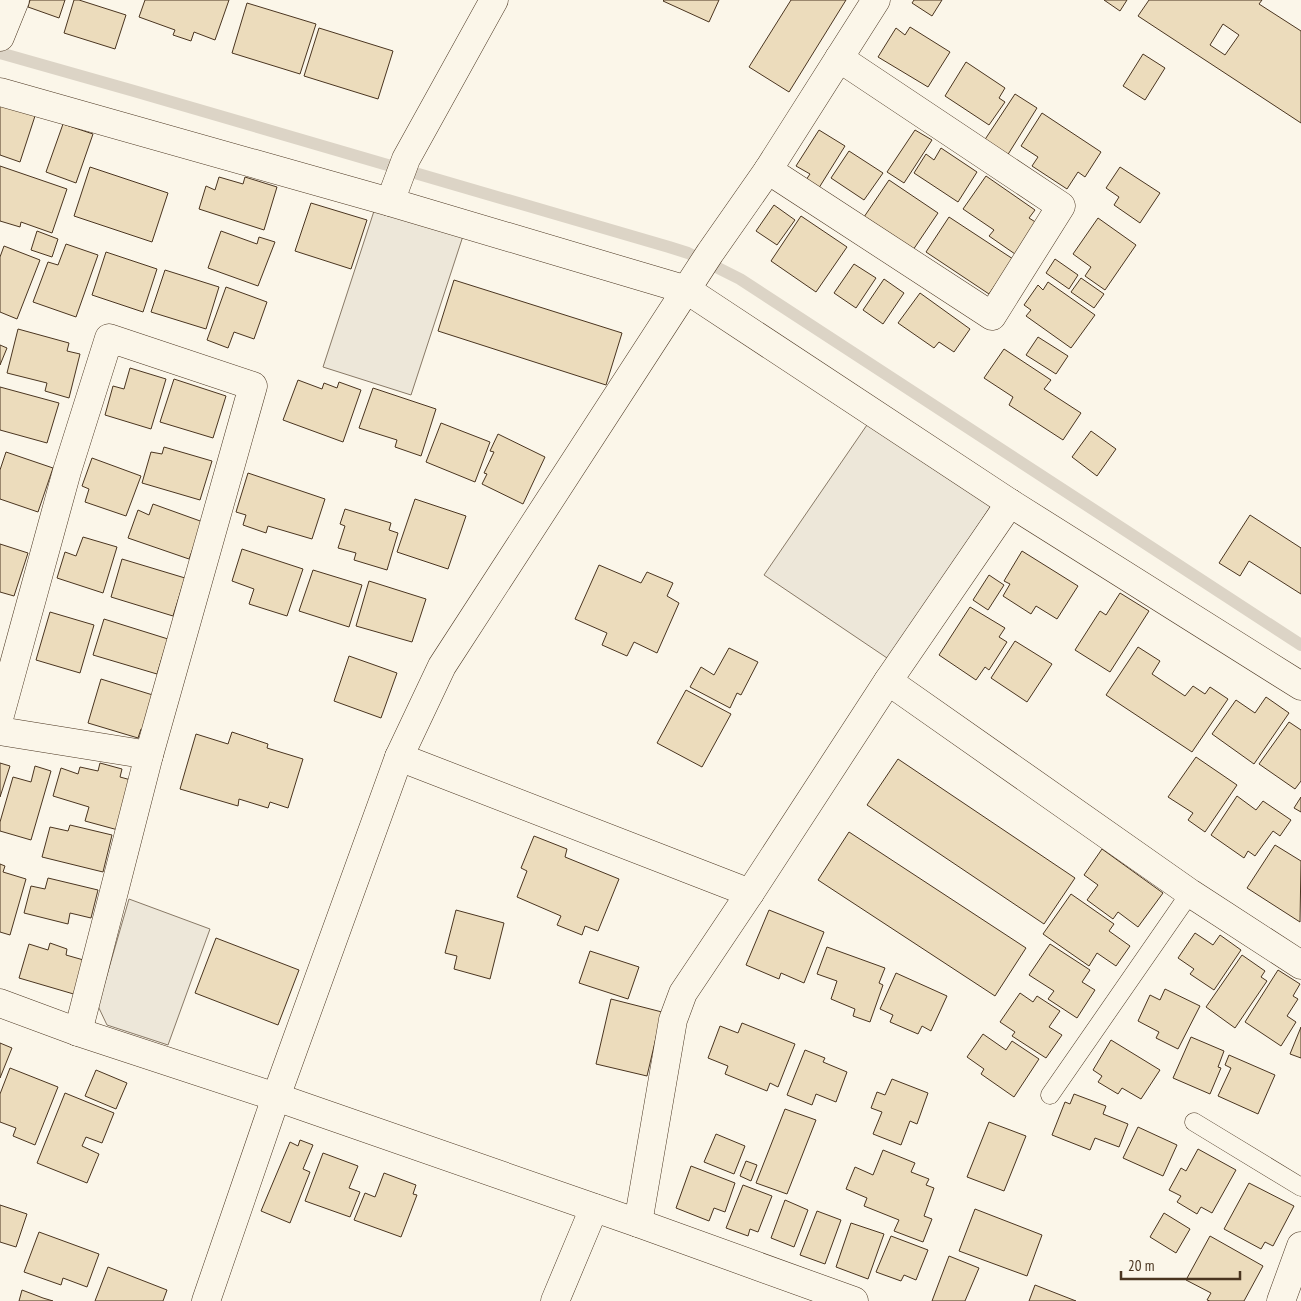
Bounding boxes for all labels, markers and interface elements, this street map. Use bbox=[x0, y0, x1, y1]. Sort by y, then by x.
scale bar bbox=[1121, 1248, 1240, 1280]
text: 20 m bbox=[1128, 1256, 1154, 1275]

